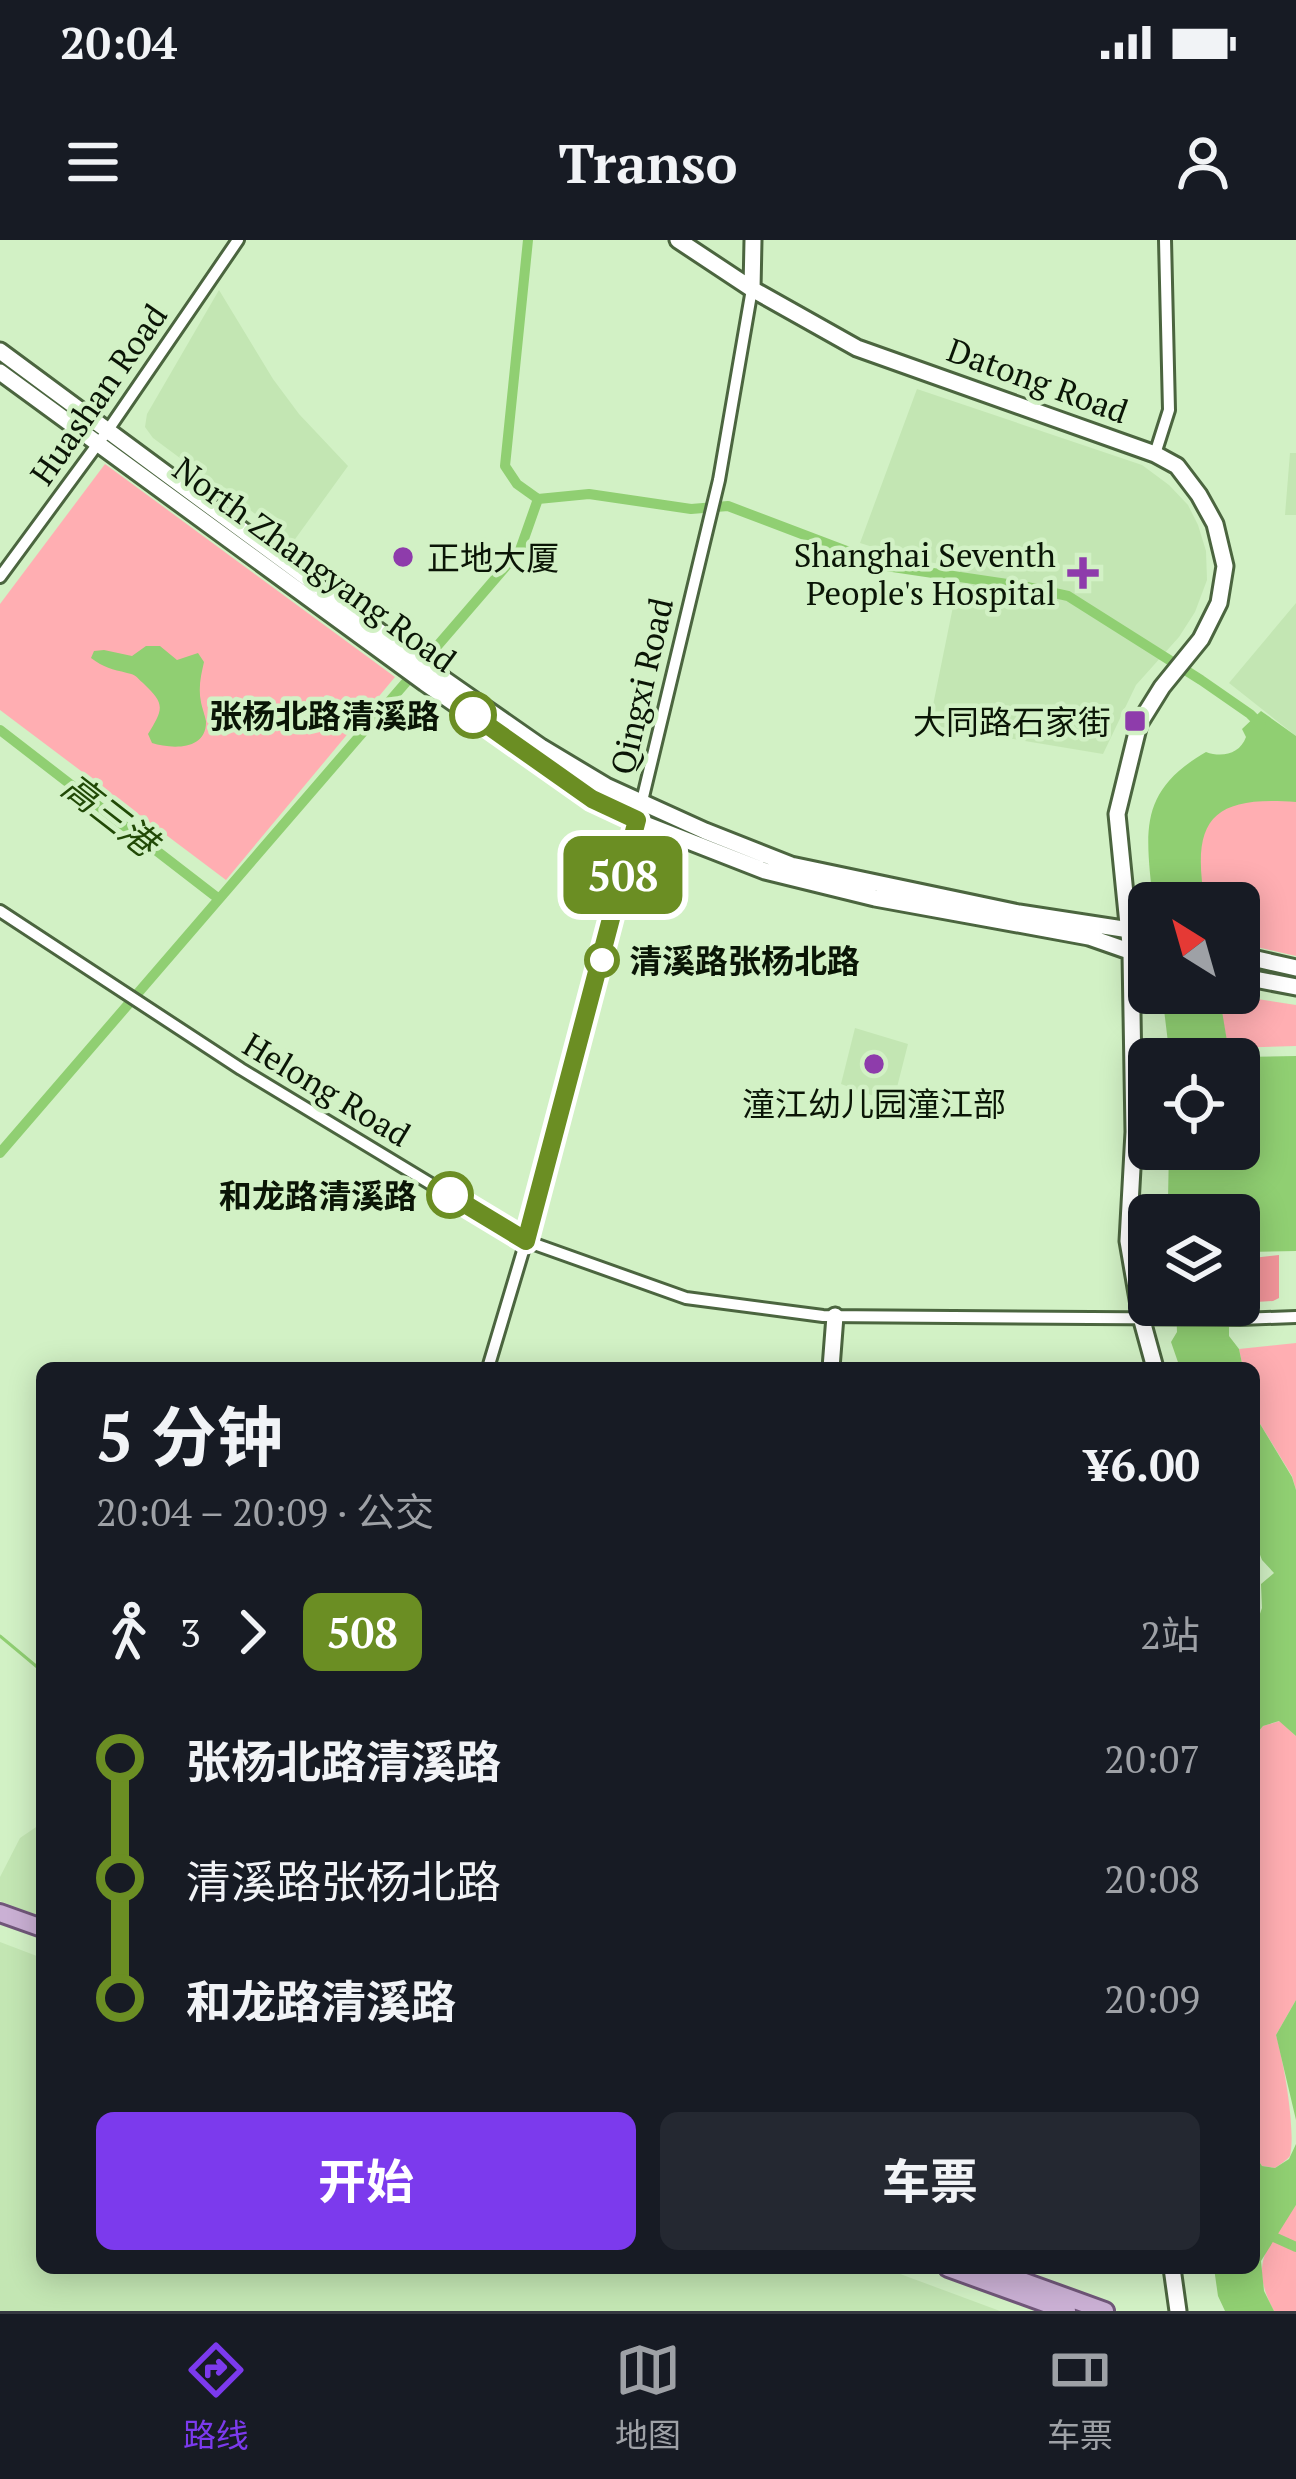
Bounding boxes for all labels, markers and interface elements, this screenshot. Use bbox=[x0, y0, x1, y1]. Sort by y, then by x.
text: 20:04 bbox=[60, 12, 177, 72]
text: Transo bbox=[558, 127, 738, 198]
icon: menu bbox=[60, 129, 126, 195]
icon: person bbox=[1170, 129, 1236, 195]
street label: Huashan Road bbox=[20, 295, 176, 493]
street label: Datong Road bbox=[942, 327, 1134, 433]
street label: North Zhangyang Road bbox=[165, 447, 465, 681]
place label: Shanghai Seventh People's Hospital bbox=[794, 533, 1056, 614]
place label: 正地大厦 bbox=[427, 536, 559, 579]
marker: 正地大厦 bbox=[390, 544, 416, 570]
marker: Shanghai Seventh People's Hospital bbox=[1067, 557, 1099, 589]
street label: Qingxi Road bbox=[600, 593, 682, 779]
marker: 张杨北路清溪路 bbox=[451, 693, 495, 737]
place label: 张杨北路清溪路 bbox=[209, 694, 440, 737]
place label: 大同路石家街 bbox=[913, 700, 1111, 743]
marker: 大同路石家街 bbox=[1122, 708, 1148, 734]
water label: 高三港 bbox=[53, 762, 171, 869]
line badge: 508 bbox=[554, 836, 692, 914]
text: 508 bbox=[587, 847, 659, 903]
north arrow bbox=[1128, 882, 1260, 1014]
map controls bbox=[1128, 882, 1260, 1326]
place label: 清溪路张杨北路 bbox=[629, 939, 860, 982]
marker: 清溪路张杨北路 bbox=[586, 944, 618, 976]
street label: Helong Road bbox=[236, 1022, 418, 1156]
button: locate bbox=[1128, 1038, 1260, 1170]
marker: 潼江幼儿园潼江部 bbox=[861, 1051, 887, 1077]
place label: 潼江幼儿园潼江部 bbox=[742, 1082, 1006, 1125]
marker: 和龙路清溪路 bbox=[428, 1173, 472, 1217]
place label: 和龙路清溪路 bbox=[219, 1174, 417, 1217]
button: layers bbox=[1128, 1194, 1260, 1326]
text: 5 分钟 bbox=[96, 1392, 283, 1480]
text: ¥6.00 bbox=[1085, 1434, 1200, 1494]
text: 20:04 – 20:09 · 公交 bbox=[96, 1485, 434, 1537]
icon: walk bbox=[96, 1599, 162, 1665]
icon: forward bbox=[219, 1599, 285, 1665]
text: 508 bbox=[327, 1604, 398, 1660]
text: 3 bbox=[180, 1606, 201, 1658]
text: 2站 bbox=[1140, 1608, 1200, 1660]
text: 张杨北路清溪路 bbox=[186, 1731, 501, 1791]
text: 20:07 bbox=[1104, 1732, 1200, 1784]
text: 清溪路张杨北路 bbox=[186, 1851, 501, 1911]
text: 20:08 bbox=[1104, 1852, 1200, 1904]
text: 和龙路清溪路 bbox=[186, 1971, 456, 2031]
text: 20:09 bbox=[1104, 1972, 1200, 2024]
button: 开始 bbox=[96, 2112, 636, 2250]
button: 车票 bbox=[660, 2112, 1200, 2250]
tab: 路线 bbox=[183, 2337, 249, 2457]
tab: 地图 bbox=[615, 2337, 681, 2457]
tab: 车票 bbox=[1047, 2337, 1113, 2457]

